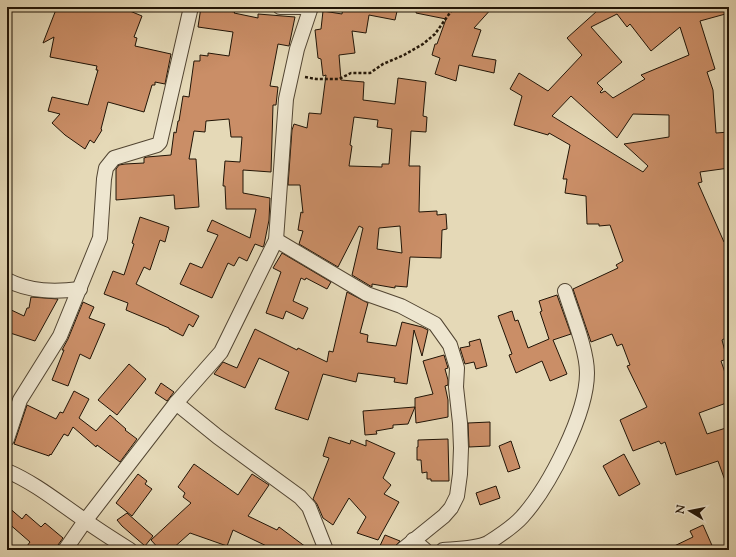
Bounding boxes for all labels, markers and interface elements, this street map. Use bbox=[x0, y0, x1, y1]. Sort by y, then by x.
north arrow bbox=[670, 491, 710, 531]
text: N bbox=[672, 504, 690, 516]

